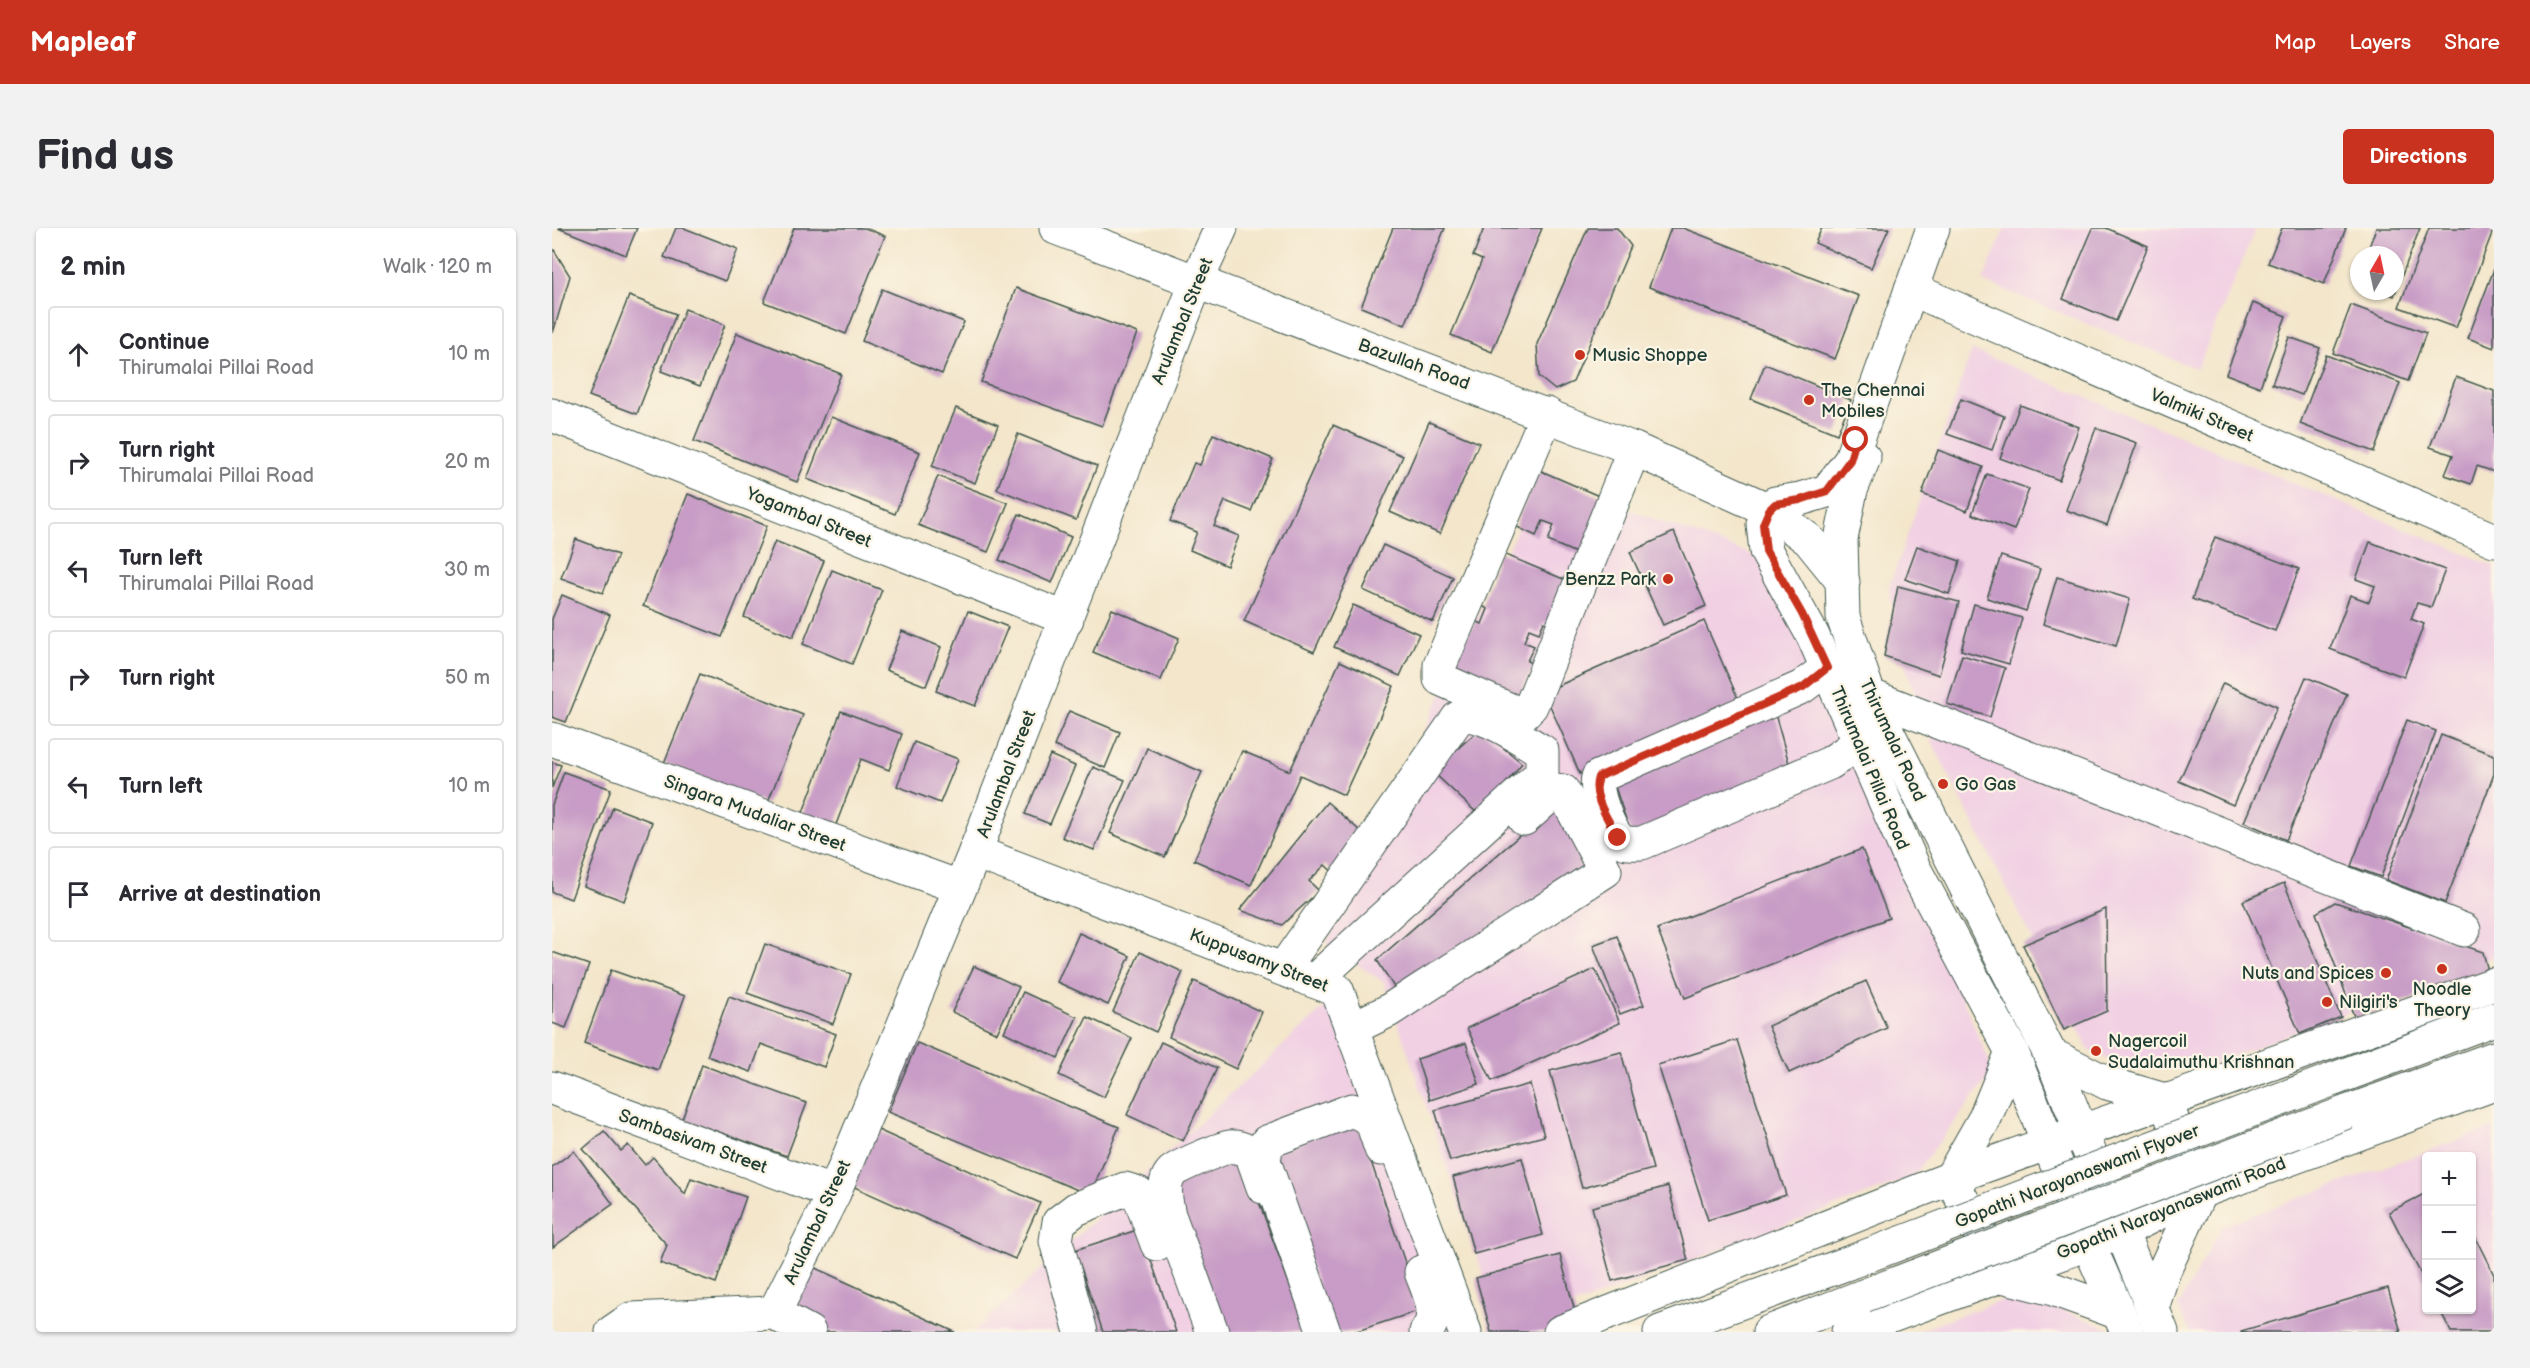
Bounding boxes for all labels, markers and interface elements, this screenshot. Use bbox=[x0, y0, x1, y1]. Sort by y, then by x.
text: Mapleaf bbox=[30, 26, 136, 59]
text: Map bbox=[2274, 30, 2316, 55]
text: Layers bbox=[2349, 30, 2411, 55]
text: Share bbox=[2444, 30, 2500, 55]
button: Directions bbox=[2343, 129, 2494, 184]
text: Find us bbox=[36, 131, 174, 182]
north arrow bbox=[2350, 246, 2404, 300]
text: 2 min bbox=[60, 252, 126, 283]
street label: Arulambal Street bbox=[1147, 254, 1218, 388]
text: Walk · 120 m bbox=[383, 255, 492, 279]
text: Continue bbox=[119, 329, 209, 356]
street label: Bazullah Road bbox=[1355, 334, 1473, 394]
icon: ahead bbox=[62, 338, 95, 371]
text: 10 m bbox=[449, 342, 490, 366]
place label: Music Shoppe bbox=[1592, 345, 1708, 366]
marker: Music Shoppe bbox=[1573, 348, 1587, 362]
text: Thirumalai Pillai Road bbox=[119, 356, 314, 380]
place label: The Chennai Mobiles bbox=[1821, 380, 1925, 422]
street label: Valmiki Street bbox=[2147, 384, 2257, 447]
marker: The Chennai Mobiles bbox=[1802, 393, 1816, 407]
route start bbox=[1842, 426, 1868, 452]
text: Turn right bbox=[119, 437, 215, 464]
icon: right bbox=[62, 446, 95, 479]
text: 20 m bbox=[445, 450, 490, 474]
text: Thirumalai Pillai Road bbox=[119, 464, 314, 488]
street label: Yogambal Street bbox=[742, 482, 875, 552]
text: Turn left bbox=[119, 545, 203, 572]
icon: left bbox=[62, 554, 95, 587]
text: 30 m bbox=[444, 558, 490, 582]
place label: Benzz Park bbox=[1565, 569, 1656, 590]
text: Thirumalai Pillai Road bbox=[119, 572, 314, 596]
marker: Benzz Park bbox=[1661, 572, 1675, 586]
icon: right bbox=[62, 662, 95, 695]
text: Turn right bbox=[119, 665, 215, 692]
text: 50 m bbox=[445, 666, 490, 690]
street label: Thirumalai Road bbox=[1855, 676, 1930, 805]
street label: Thirumalai Pillai Road bbox=[1826, 683, 1913, 853]
street label: Arulambal Street bbox=[972, 707, 1041, 841]
icon: left bbox=[62, 770, 95, 803]
street label: Singara Mudaliar Street bbox=[661, 771, 849, 856]
text: Turn left bbox=[119, 773, 203, 800]
text: 10 m bbox=[449, 774, 490, 798]
place label: Go Gas bbox=[1955, 774, 2016, 795]
marker: Go Gas bbox=[1936, 777, 1950, 791]
route end bbox=[1604, 824, 1630, 850]
icon: arrive bbox=[62, 878, 95, 911]
text: Arrive at destination bbox=[119, 881, 321, 908]
street label: Kuppusamy Street bbox=[1186, 924, 1332, 997]
marker: Noodle Theory bbox=[2435, 962, 2449, 976]
place label: Nuts and Spices bbox=[2241, 963, 2374, 984]
marker: Nuts and Spices bbox=[2379, 966, 2393, 980]
place label: Noodle Theory bbox=[2413, 979, 2472, 1021]
place label: Nilgiri's bbox=[2339, 992, 2398, 1013]
marker: Nilgiri's bbox=[2320, 995, 2334, 1009]
place label: Nagercoil Sudalaimuthu Krishnan bbox=[2108, 1031, 2294, 1073]
marker: Nagercoil Sudalaimuthu Krishnan bbox=[2089, 1044, 2103, 1058]
street label: Sambasivam Street bbox=[616, 1105, 770, 1178]
street label: Gopathi Narayanaswami Flyover bbox=[1952, 1120, 2203, 1233]
map controls bbox=[2422, 1152, 2476, 1314]
button: + bbox=[2422, 1152, 2476, 1206]
street label: Gopathi Narayanaswami Road bbox=[2053, 1153, 2289, 1264]
street label: Arulambal Street bbox=[779, 1156, 856, 1288]
button: − bbox=[2422, 1206, 2476, 1260]
button: layers bbox=[2422, 1260, 2476, 1314]

